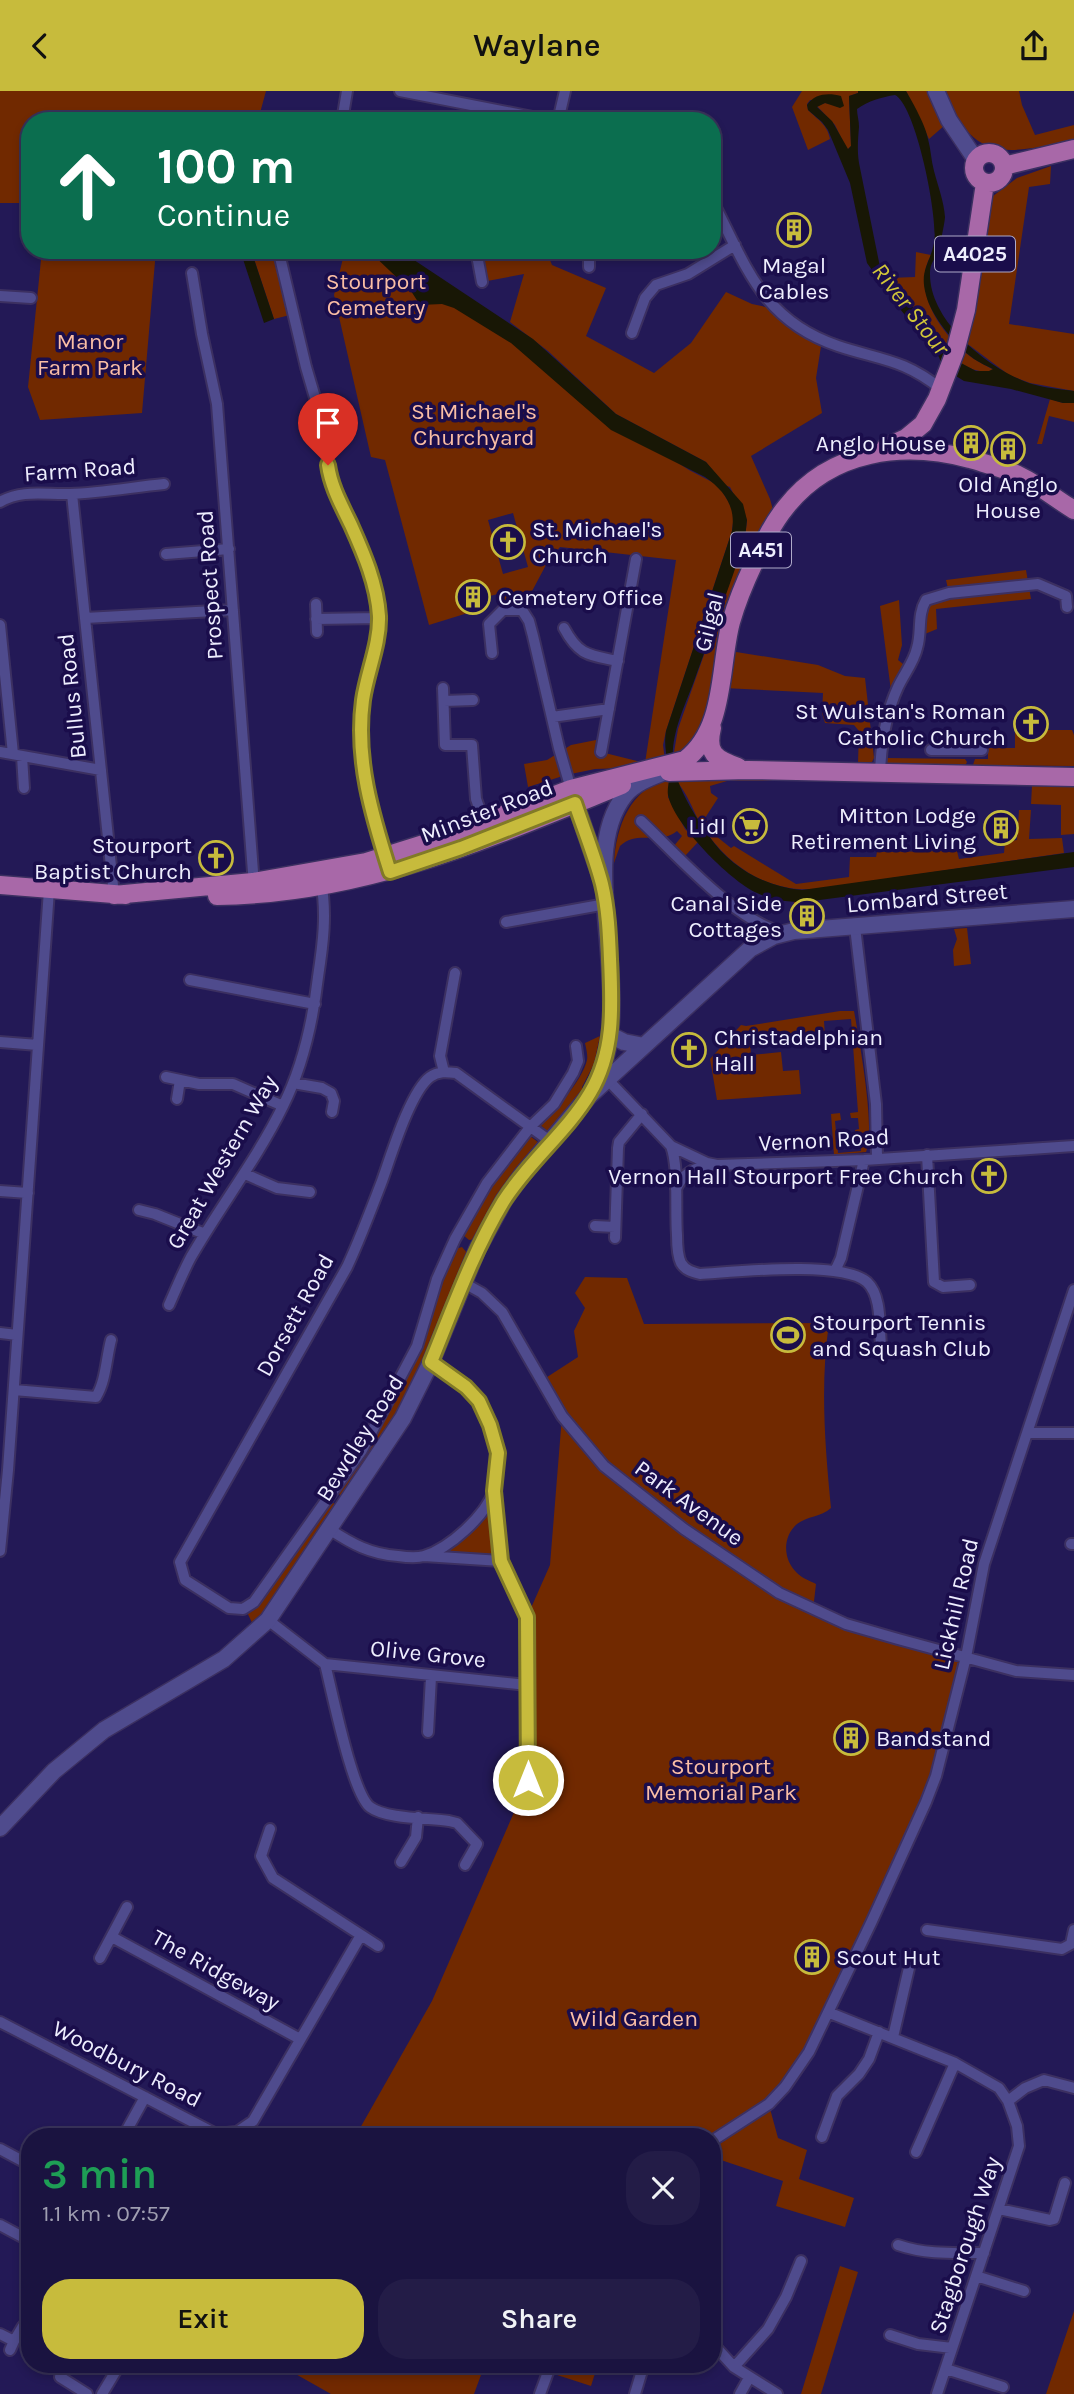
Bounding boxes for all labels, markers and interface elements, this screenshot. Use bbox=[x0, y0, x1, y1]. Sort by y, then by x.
icon: back bbox=[21, 27, 59, 65]
text: Waylane bbox=[473, 27, 601, 64]
icon: share bbox=[1015, 27, 1053, 65]
text: 100 m bbox=[157, 138, 295, 195]
icon: ahead bbox=[42, 140, 133, 231]
text: Continue bbox=[157, 197, 290, 234]
building icon: Magal Cables bbox=[775, 211, 813, 249]
road number: A4025 bbox=[935, 237, 1015, 271]
place label: Magal Cables bbox=[759, 252, 829, 305]
water label: River Stour bbox=[866, 257, 956, 361]
park label: Stourport Cemetery bbox=[326, 268, 427, 321]
park label: Manor Farm Park bbox=[37, 328, 143, 381]
pin bbox=[298, 393, 358, 465]
park label: St Michael's Churchyard bbox=[411, 398, 537, 451]
icon: arrive bbox=[309, 404, 347, 442]
building icon: Anglo House bbox=[952, 424, 990, 462]
place label: Anglo House bbox=[816, 430, 946, 457]
building icon: Old Anglo House bbox=[989, 430, 1027, 468]
street label: Farm Road bbox=[23, 453, 137, 487]
place label: Old Anglo House bbox=[958, 471, 1058, 524]
street label: Prospect Road bbox=[191, 509, 229, 661]
place label: St. Michael's Church bbox=[532, 516, 662, 569]
church icon: St. Michael's Church bbox=[489, 523, 527, 561]
road number: A451 bbox=[731, 533, 791, 567]
building icon: Cemetery Office bbox=[454, 578, 492, 616]
place label: Cemetery Office bbox=[498, 584, 663, 611]
street label: Gilgal bbox=[689, 590, 729, 654]
street label: Bullus Road bbox=[52, 632, 92, 760]
place label: St Wulstan's Roman Catholic Church bbox=[795, 698, 1006, 751]
church icon: St Wulstan's Roman Catholic Church bbox=[1012, 705, 1050, 743]
street label: Minster Road bbox=[417, 773, 557, 849]
place label: Mitton Lodge Retirement Living bbox=[790, 802, 976, 855]
supermarket icon: Lidl bbox=[731, 807, 769, 845]
building icon: Mitton Lodge Retirement Living bbox=[982, 809, 1020, 847]
place label: Lidl bbox=[688, 813, 726, 840]
place label: Stourport Baptist Church bbox=[34, 832, 192, 885]
church icon: Stourport Baptist Church bbox=[197, 839, 235, 877]
street label: Lombard Street bbox=[845, 877, 1009, 918]
place label: Canal Side Cottages bbox=[671, 890, 782, 943]
building icon: Canal Side Cottages bbox=[788, 897, 826, 935]
place label: Christadelphian Hall bbox=[714, 1024, 883, 1077]
church icon: Christadelphian Hall bbox=[670, 1031, 708, 1069]
street label: Great Western Way bbox=[161, 1070, 283, 1254]
street label: Vernon Road bbox=[758, 1123, 890, 1157]
church icon: Vernon Hall Stourport Free Church bbox=[970, 1157, 1008, 1195]
place label: Vernon Hall Stourport Free Church bbox=[608, 1163, 964, 1190]
street label: Dorsett Road bbox=[250, 1249, 340, 1381]
place label: Stourport Tennis and Squash Club bbox=[812, 1309, 991, 1362]
sports icon: Stourport Tennis and Squash Club bbox=[769, 1316, 807, 1354]
street label: Bewdley Road bbox=[310, 1370, 410, 1506]
street label: Park Avenue bbox=[629, 1455, 749, 1551]
street label: Lickhill Road bbox=[928, 1535, 984, 1673]
street label: Olive Grove bbox=[369, 1635, 487, 1673]
building icon: Bandstand bbox=[832, 1719, 870, 1757]
place label: Bandstand bbox=[876, 1725, 991, 1752]
position arrow bbox=[491, 1743, 565, 1817]
park label: Stourport Memorial Park bbox=[645, 1753, 797, 1806]
street label: The Ridgeway bbox=[147, 1924, 285, 2016]
building icon: Scout Hut bbox=[793, 1938, 831, 1976]
place label: Scout Hut bbox=[836, 1944, 941, 1971]
park label: Wild Garden bbox=[570, 2005, 698, 2032]
street label: Woodbury Road bbox=[48, 2015, 206, 2113]
text: 3 min bbox=[42, 2149, 157, 2199]
button: close bbox=[626, 2151, 700, 2225]
street label: Stagborough Way bbox=[924, 2153, 1006, 2337]
text: 1.1 km · 07:57 bbox=[42, 2200, 170, 2227]
button: Exit bbox=[42, 2279, 364, 2359]
button: Share bbox=[378, 2279, 700, 2359]

